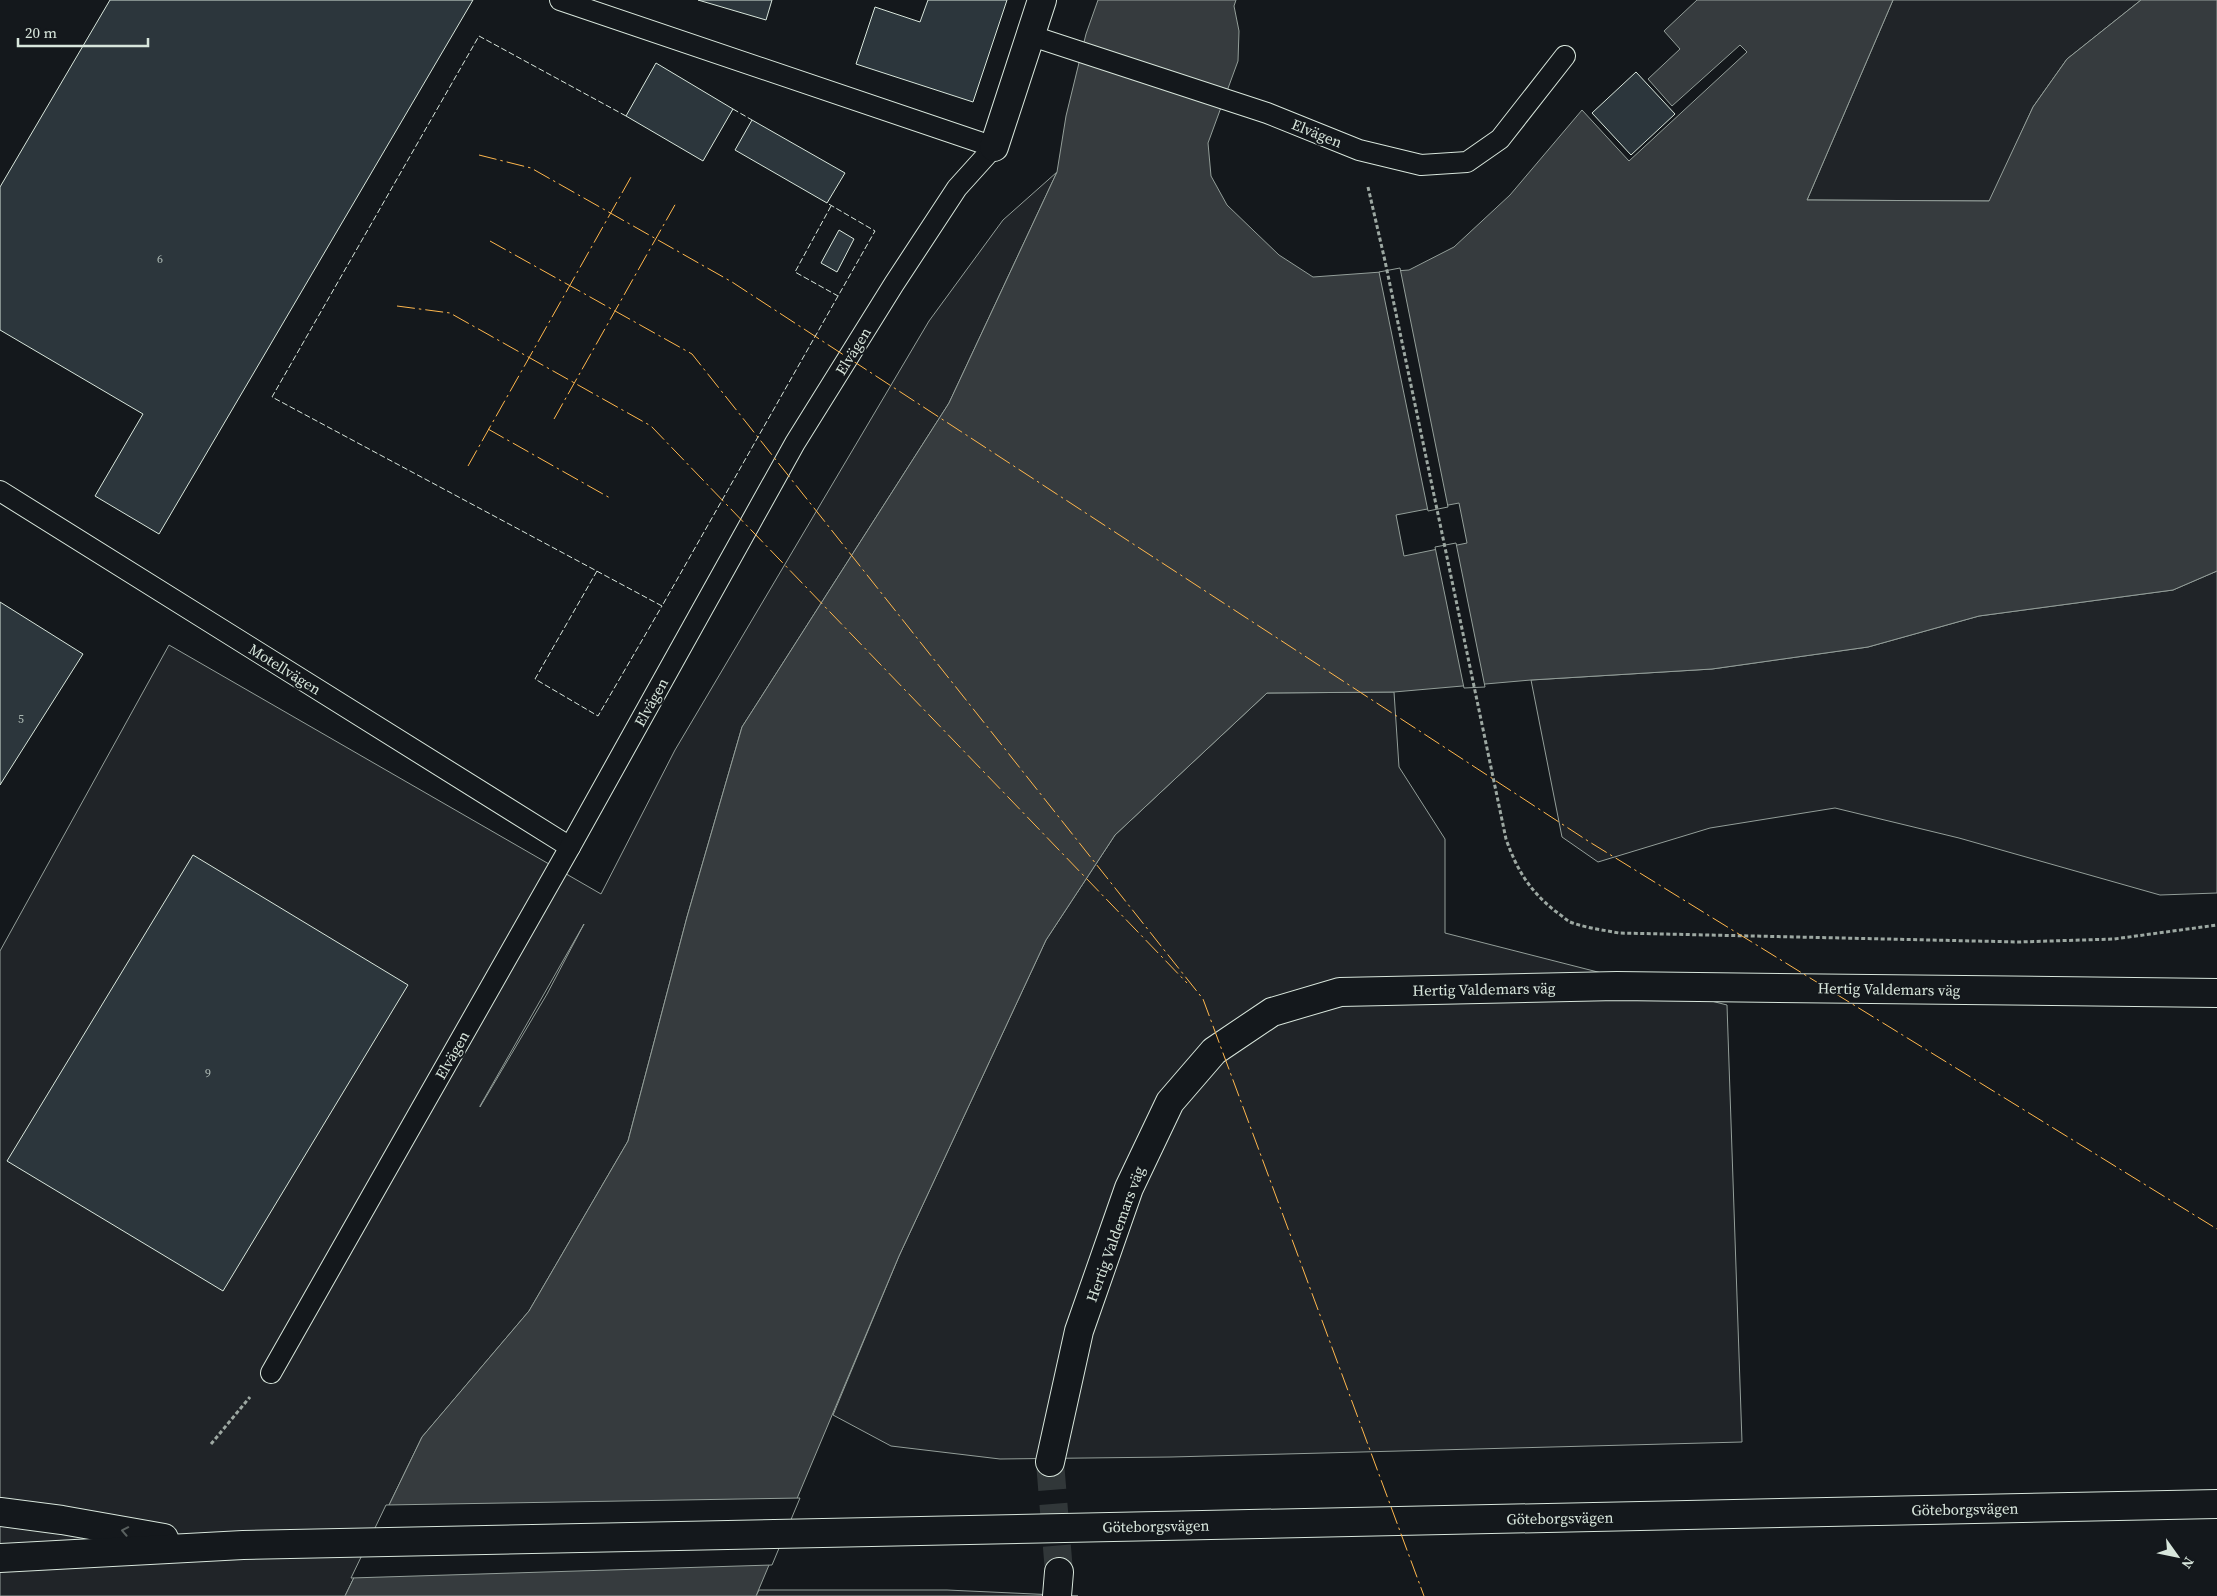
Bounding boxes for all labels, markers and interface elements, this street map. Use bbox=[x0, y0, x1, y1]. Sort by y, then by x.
scale bar bbox=[18, 15, 148, 47]
text: 20 m bbox=[25, 22, 57, 43]
street label: Elvägen bbox=[1289, 113, 1345, 153]
house number: 6 bbox=[157, 251, 163, 267]
street label: Elvägen bbox=[830, 323, 876, 379]
street label: Motellvägen bbox=[245, 638, 325, 700]
street label: Elvägen bbox=[629, 674, 673, 730]
house number: 5 bbox=[18, 711, 24, 727]
street label: Hertig Valdemars väg bbox=[1412, 977, 1556, 1001]
street label: Hertig Valdemars väg bbox=[1817, 977, 1961, 1001]
street label: Elvägen bbox=[430, 1027, 474, 1083]
house number: 9 bbox=[205, 1065, 211, 1081]
street label: Hertig Valdemars väg bbox=[1081, 1163, 1149, 1305]
street label: Göteborgsvägen bbox=[1911, 1498, 2019, 1520]
street label: Göteborgsvägen bbox=[1506, 1507, 1614, 1529]
street label: Göteborgsvägen bbox=[1102, 1515, 1210, 1537]
one-way arrow bbox=[120, 1527, 129, 1537]
north arrow bbox=[2152, 1531, 2202, 1581]
text: N bbox=[2177, 1553, 2199, 1573]

